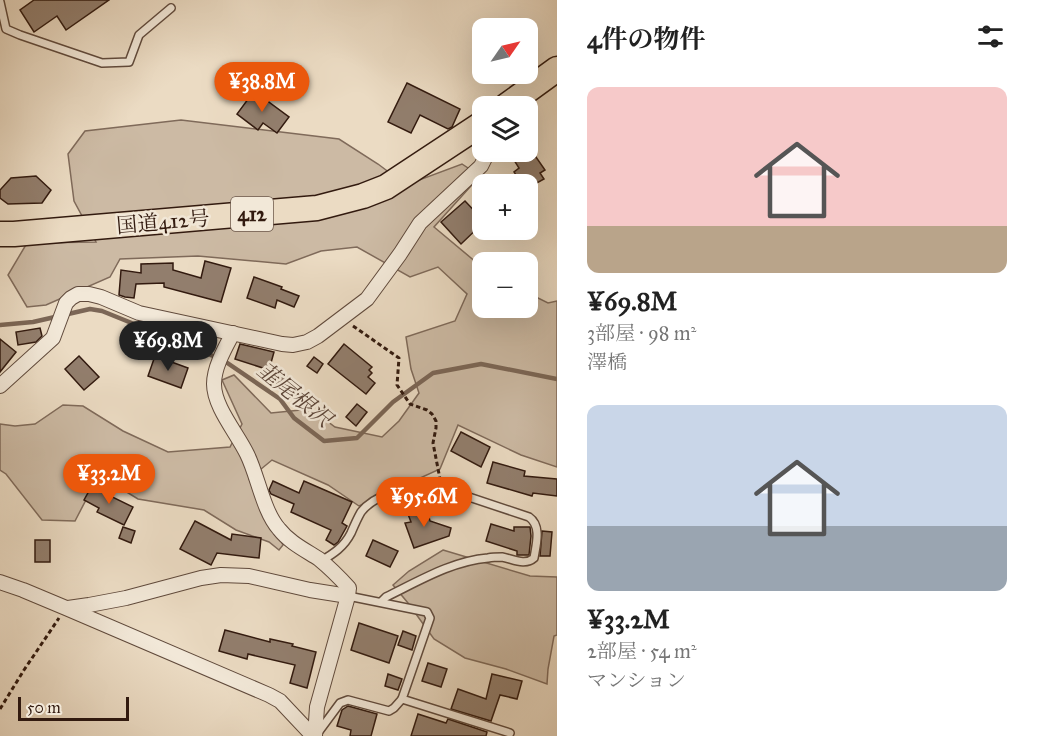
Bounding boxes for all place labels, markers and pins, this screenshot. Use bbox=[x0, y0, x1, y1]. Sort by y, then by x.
pin: ¥38.8M bbox=[213, 62, 311, 113]
pin: ¥69.8M bbox=[119, 321, 217, 372]
pin: ¥33.2M bbox=[60, 454, 158, 505]
pin: ¥95.6M bbox=[375, 477, 473, 528]

